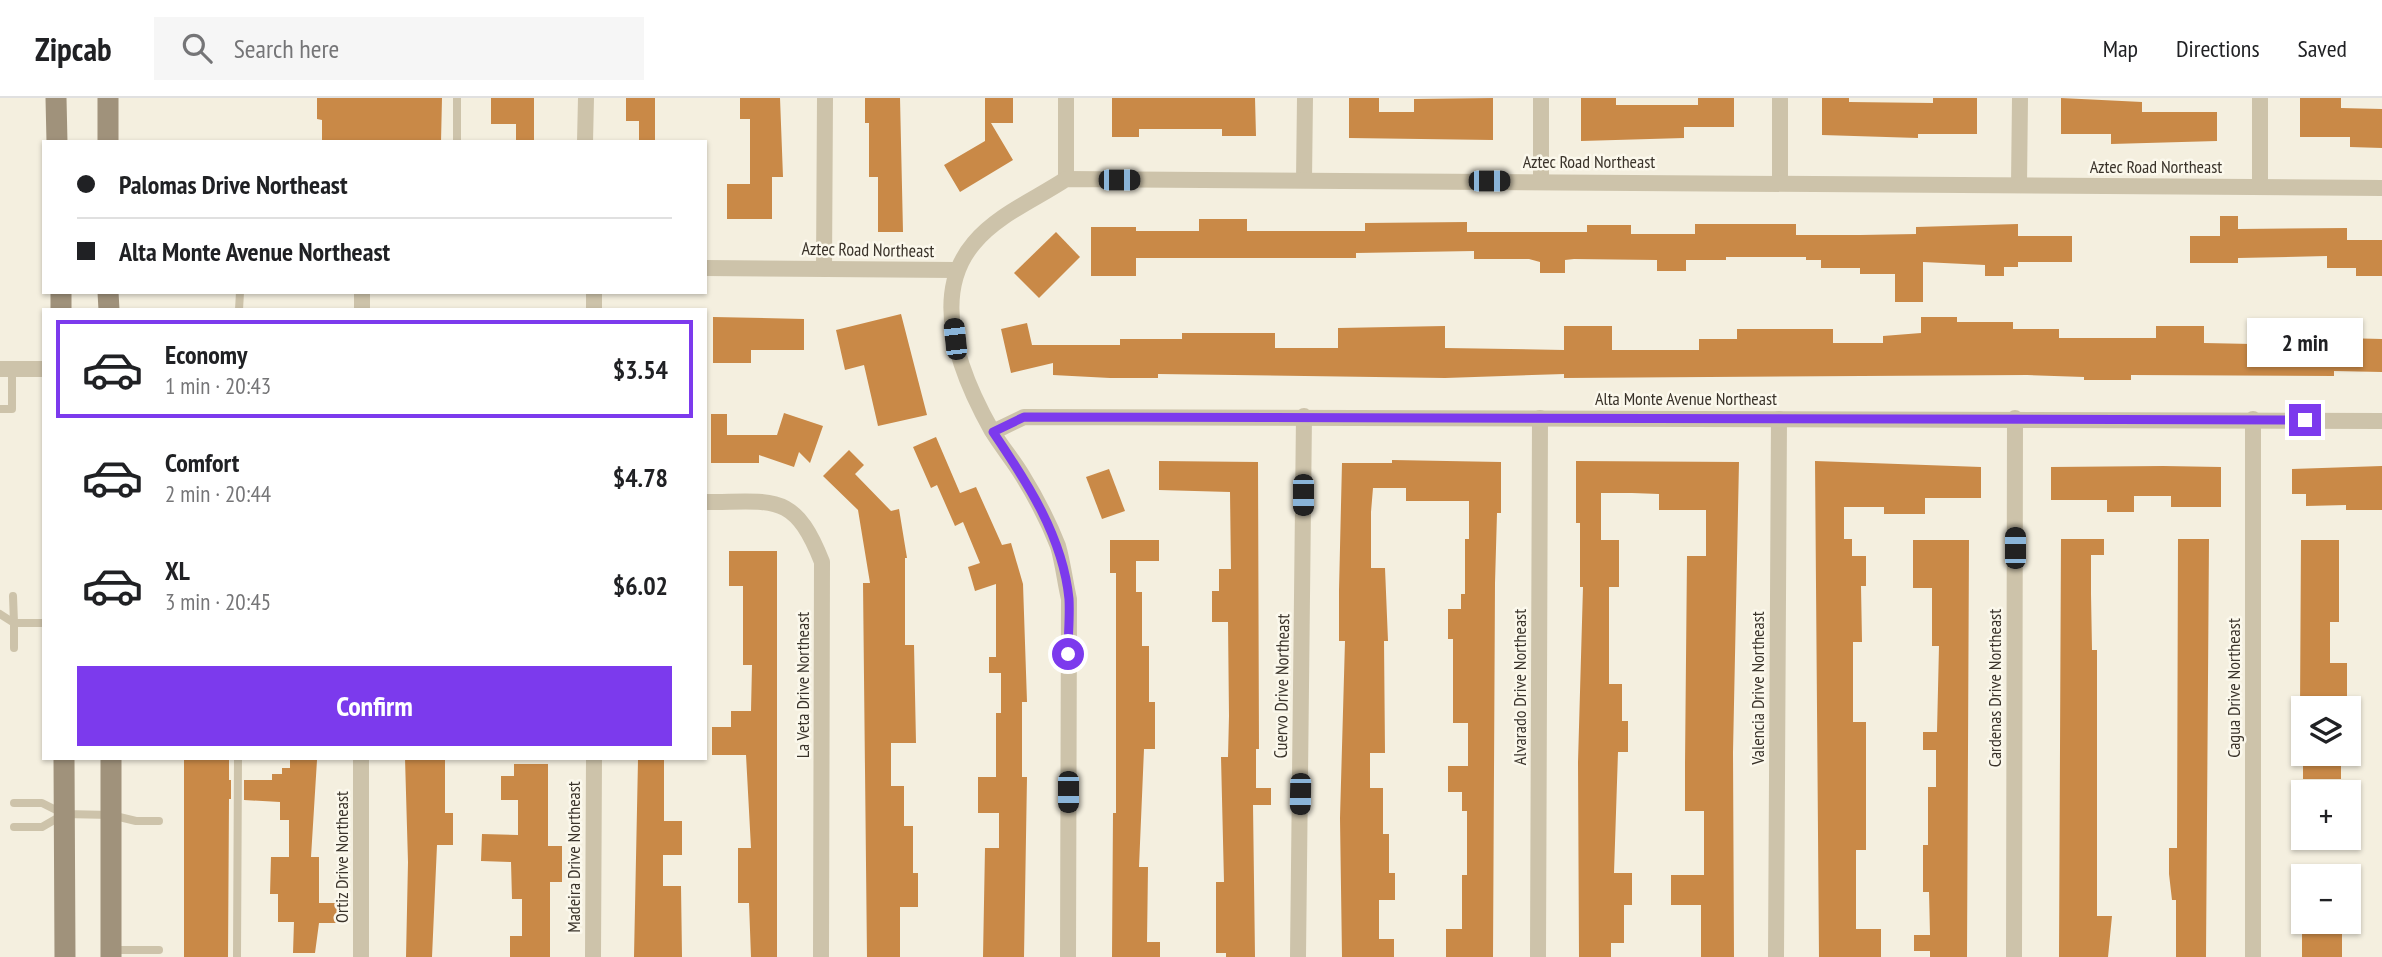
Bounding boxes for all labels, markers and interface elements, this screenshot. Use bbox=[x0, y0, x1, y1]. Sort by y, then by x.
search box bbox=[154, 17, 644, 80]
text: Zipcab bbox=[35, 27, 112, 70]
icon: search bbox=[178, 29, 216, 67]
text: Search here bbox=[234, 32, 339, 65]
text: Map bbox=[2103, 33, 2138, 64]
text: Directions bbox=[2176, 33, 2260, 64]
text: Saved bbox=[2298, 33, 2347, 64]
street label: Aztec Road Northeast bbox=[1523, 150, 1655, 173]
street label: Aztec Road Northeast bbox=[2090, 155, 2222, 178]
text: Palomas Drive Northeast bbox=[119, 168, 348, 201]
car bbox=[1099, 170, 1141, 191]
car bbox=[1469, 171, 1511, 192]
text: Alta Monte Avenue Northeast bbox=[119, 235, 390, 268]
street label: Aztec Road Northeast bbox=[802, 237, 935, 262]
car bbox=[943, 317, 968, 361]
callout: 2 min bbox=[2247, 318, 2363, 368]
text: 2 min bbox=[2282, 328, 2328, 357]
icon: car bbox=[81, 338, 144, 401]
text: Economy bbox=[165, 338, 247, 371]
text: $3.54 bbox=[613, 353, 668, 386]
text: 1 min · 20:43 bbox=[165, 371, 271, 400]
street label: Alta Monte Avenue Northeast bbox=[1595, 387, 1777, 410]
route end bbox=[2289, 404, 2321, 436]
icon: car bbox=[81, 446, 144, 509]
text: Comfort bbox=[165, 446, 239, 479]
text: $4.78 bbox=[613, 461, 668, 494]
car bbox=[1293, 474, 1314, 516]
text: 2 min · 20:44 bbox=[165, 479, 271, 508]
car bbox=[2005, 527, 2026, 569]
icon: car bbox=[81, 554, 144, 617]
text: XL bbox=[165, 554, 190, 587]
text: $6.02 bbox=[613, 569, 668, 602]
text: 3 min · 20:45 bbox=[165, 587, 271, 616]
street label: Alvarado Drive Northeast bbox=[1508, 609, 1531, 765]
street label: Cardenas Drive Northeast bbox=[1983, 609, 2006, 767]
street label: Valencia Drive Northeast bbox=[1746, 611, 1769, 766]
street label: La Veta Drive Northeast bbox=[791, 612, 814, 758]
street label: Cuervo Drive Northeast bbox=[1269, 613, 1294, 759]
street label: Cagua Drive Northeast bbox=[2222, 618, 2245, 758]
route start bbox=[1052, 638, 1084, 670]
button: Confirm bbox=[77, 666, 672, 746]
map controls bbox=[2291, 696, 2361, 934]
button: layers bbox=[2291, 696, 2361, 766]
car bbox=[1058, 771, 1079, 813]
car bbox=[1290, 773, 1311, 815]
button: + bbox=[2291, 780, 2361, 850]
street label: Madeira Drive Northeast bbox=[562, 781, 585, 933]
street label: Ortiz Drive Northeast bbox=[330, 791, 353, 923]
button: − bbox=[2291, 864, 2361, 934]

